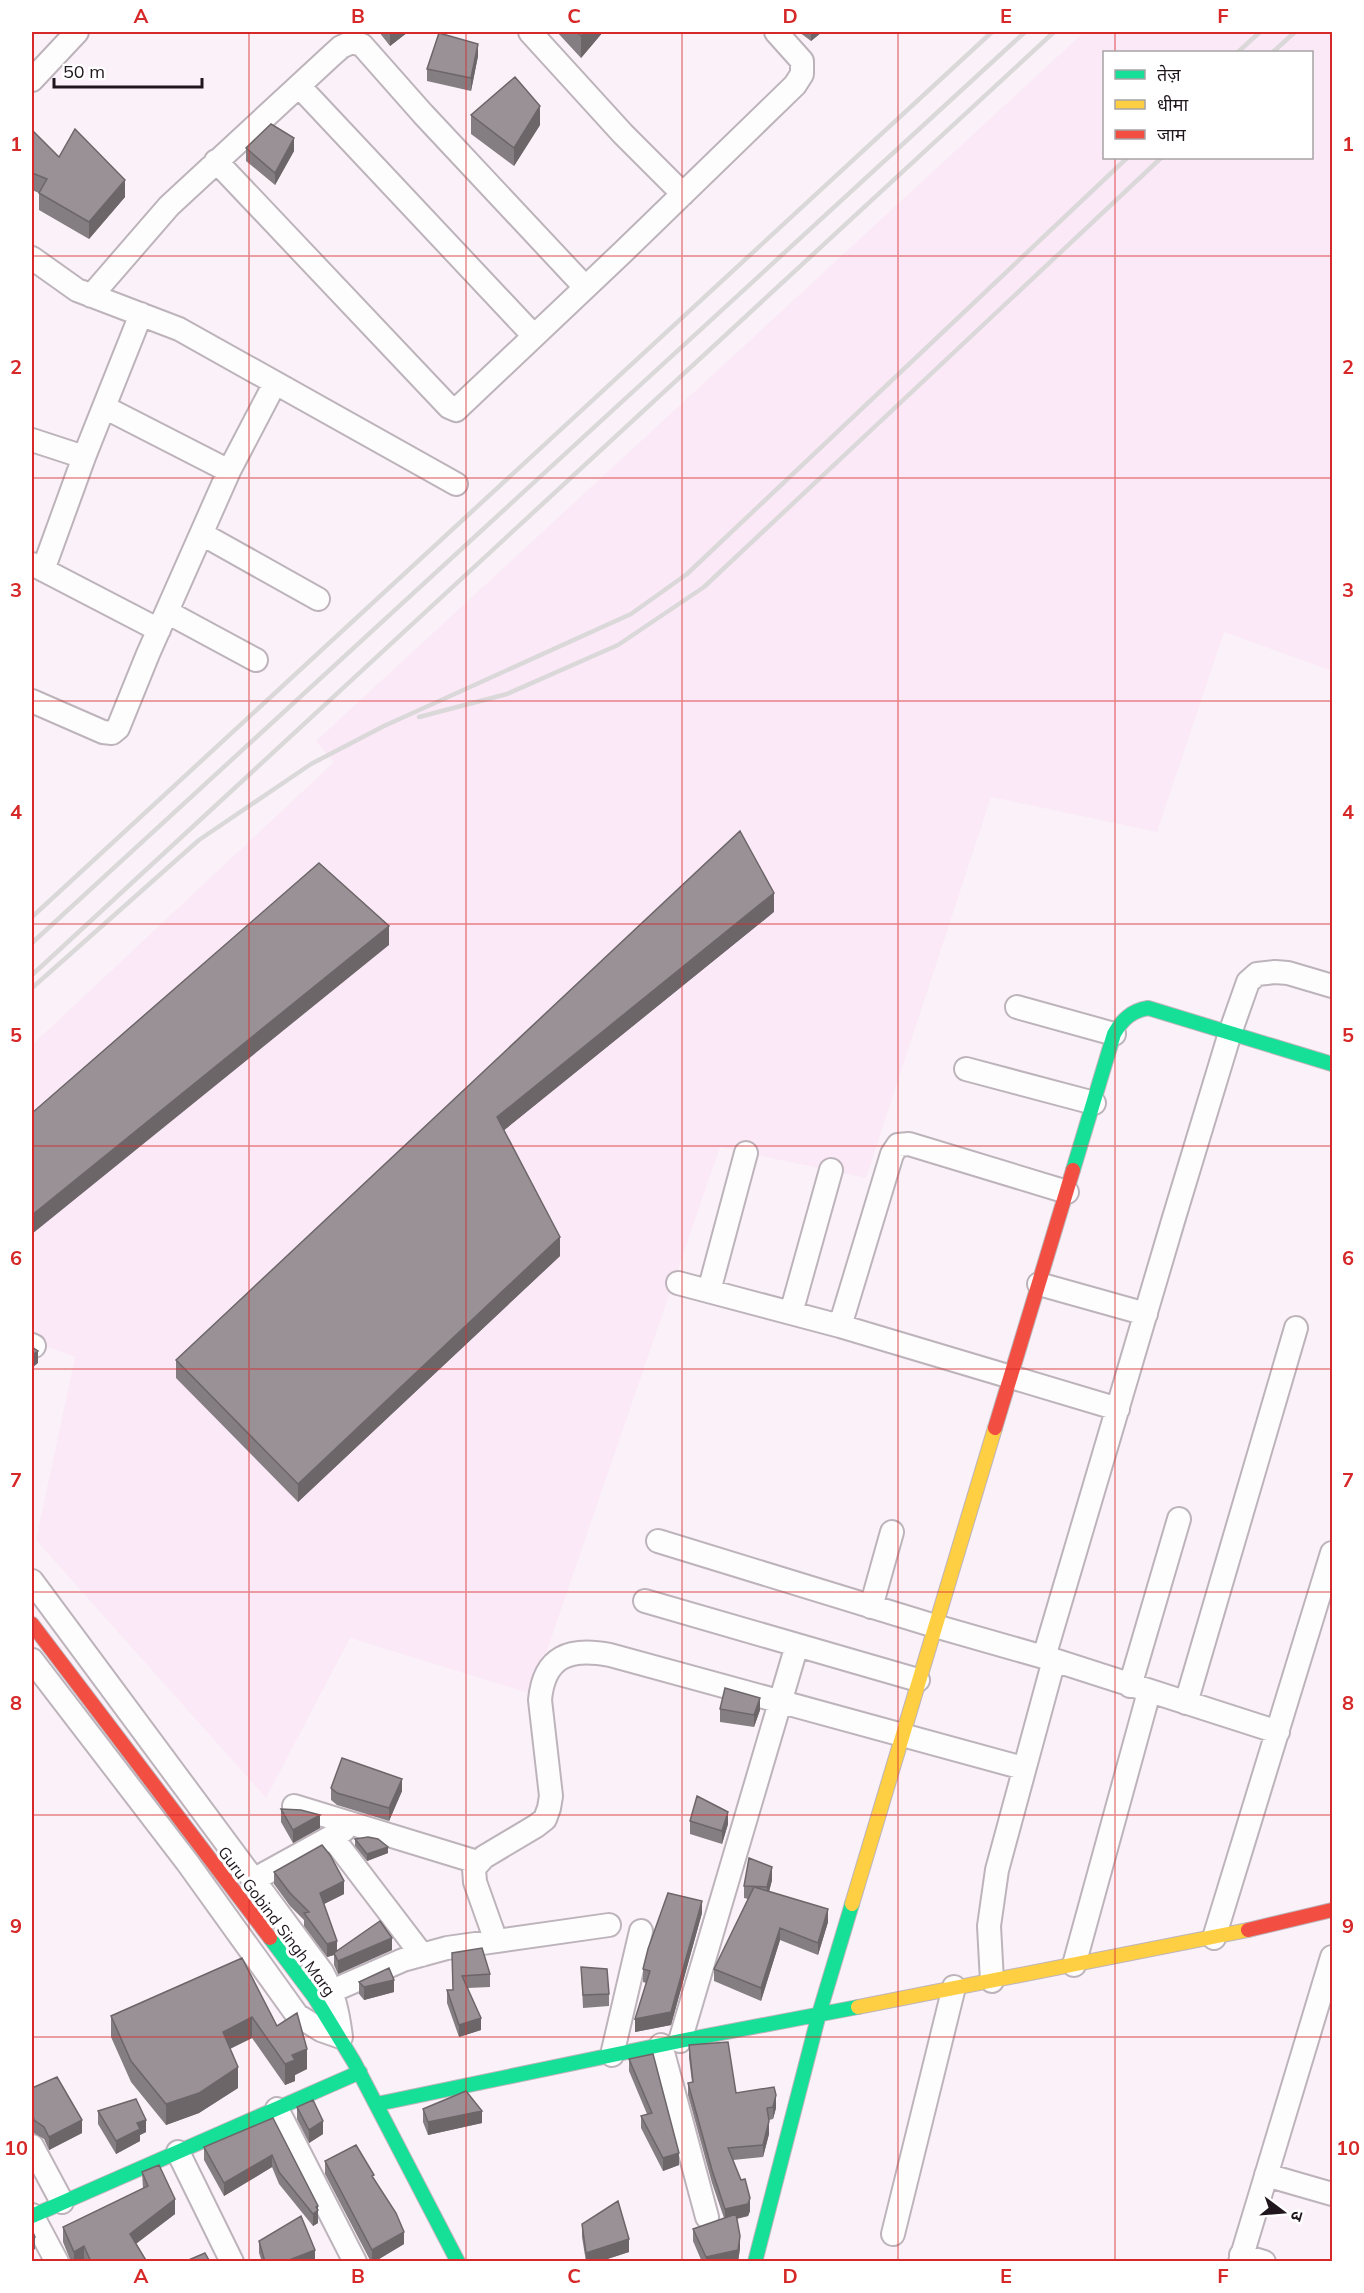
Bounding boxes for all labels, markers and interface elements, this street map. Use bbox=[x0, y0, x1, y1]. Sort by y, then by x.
text: A bbox=[134, 3, 149, 28]
text: B bbox=[351, 3, 365, 28]
text: C bbox=[567, 3, 581, 28]
text: D bbox=[782, 3, 798, 28]
text: E bbox=[1000, 3, 1012, 28]
text: F bbox=[1217, 3, 1229, 28]
scale bar bbox=[54, 51, 202, 89]
legend bbox=[1103, 51, 1313, 159]
text: 50 m bbox=[63, 60, 105, 83]
text: तेज़ bbox=[1157, 63, 1181, 86]
text: धीमा bbox=[1157, 93, 1188, 116]
text: जाम bbox=[1157, 123, 1187, 146]
text: 1 bbox=[10, 131, 22, 156]
text: 1 bbox=[1342, 131, 1354, 156]
text: 2 bbox=[10, 354, 22, 379]
text: 2 bbox=[1342, 354, 1354, 379]
text: 3 bbox=[10, 577, 22, 602]
text: 3 bbox=[1342, 577, 1354, 602]
text: 4 bbox=[10, 799, 22, 824]
text: 4 bbox=[1342, 799, 1354, 824]
text: 5 bbox=[10, 1022, 22, 1047]
text: 5 bbox=[1342, 1022, 1354, 1047]
text: 6 bbox=[10, 1245, 22, 1270]
text: 6 bbox=[1342, 1245, 1354, 1270]
text: 7 bbox=[10, 1467, 22, 1492]
text: 7 bbox=[1342, 1467, 1354, 1492]
text: 8 bbox=[10, 1690, 22, 1715]
text: 8 bbox=[1342, 1690, 1354, 1715]
street label: Guru Gobind Singh Marg bbox=[214, 1842, 340, 2000]
text: 9 bbox=[10, 1913, 22, 1938]
text: 9 bbox=[1342, 1913, 1354, 1938]
text: 10 bbox=[4, 2135, 28, 2160]
text: 10 bbox=[1336, 2135, 1360, 2160]
north arrow bbox=[1253, 2182, 1313, 2242]
text: उ bbox=[1286, 2209, 1308, 2224]
text: A bbox=[134, 2263, 149, 2288]
text: B bbox=[351, 2263, 365, 2288]
text: C bbox=[567, 2263, 581, 2288]
text: D bbox=[782, 2263, 798, 2288]
text: E bbox=[1000, 2263, 1012, 2288]
text: F bbox=[1217, 2263, 1229, 2288]

